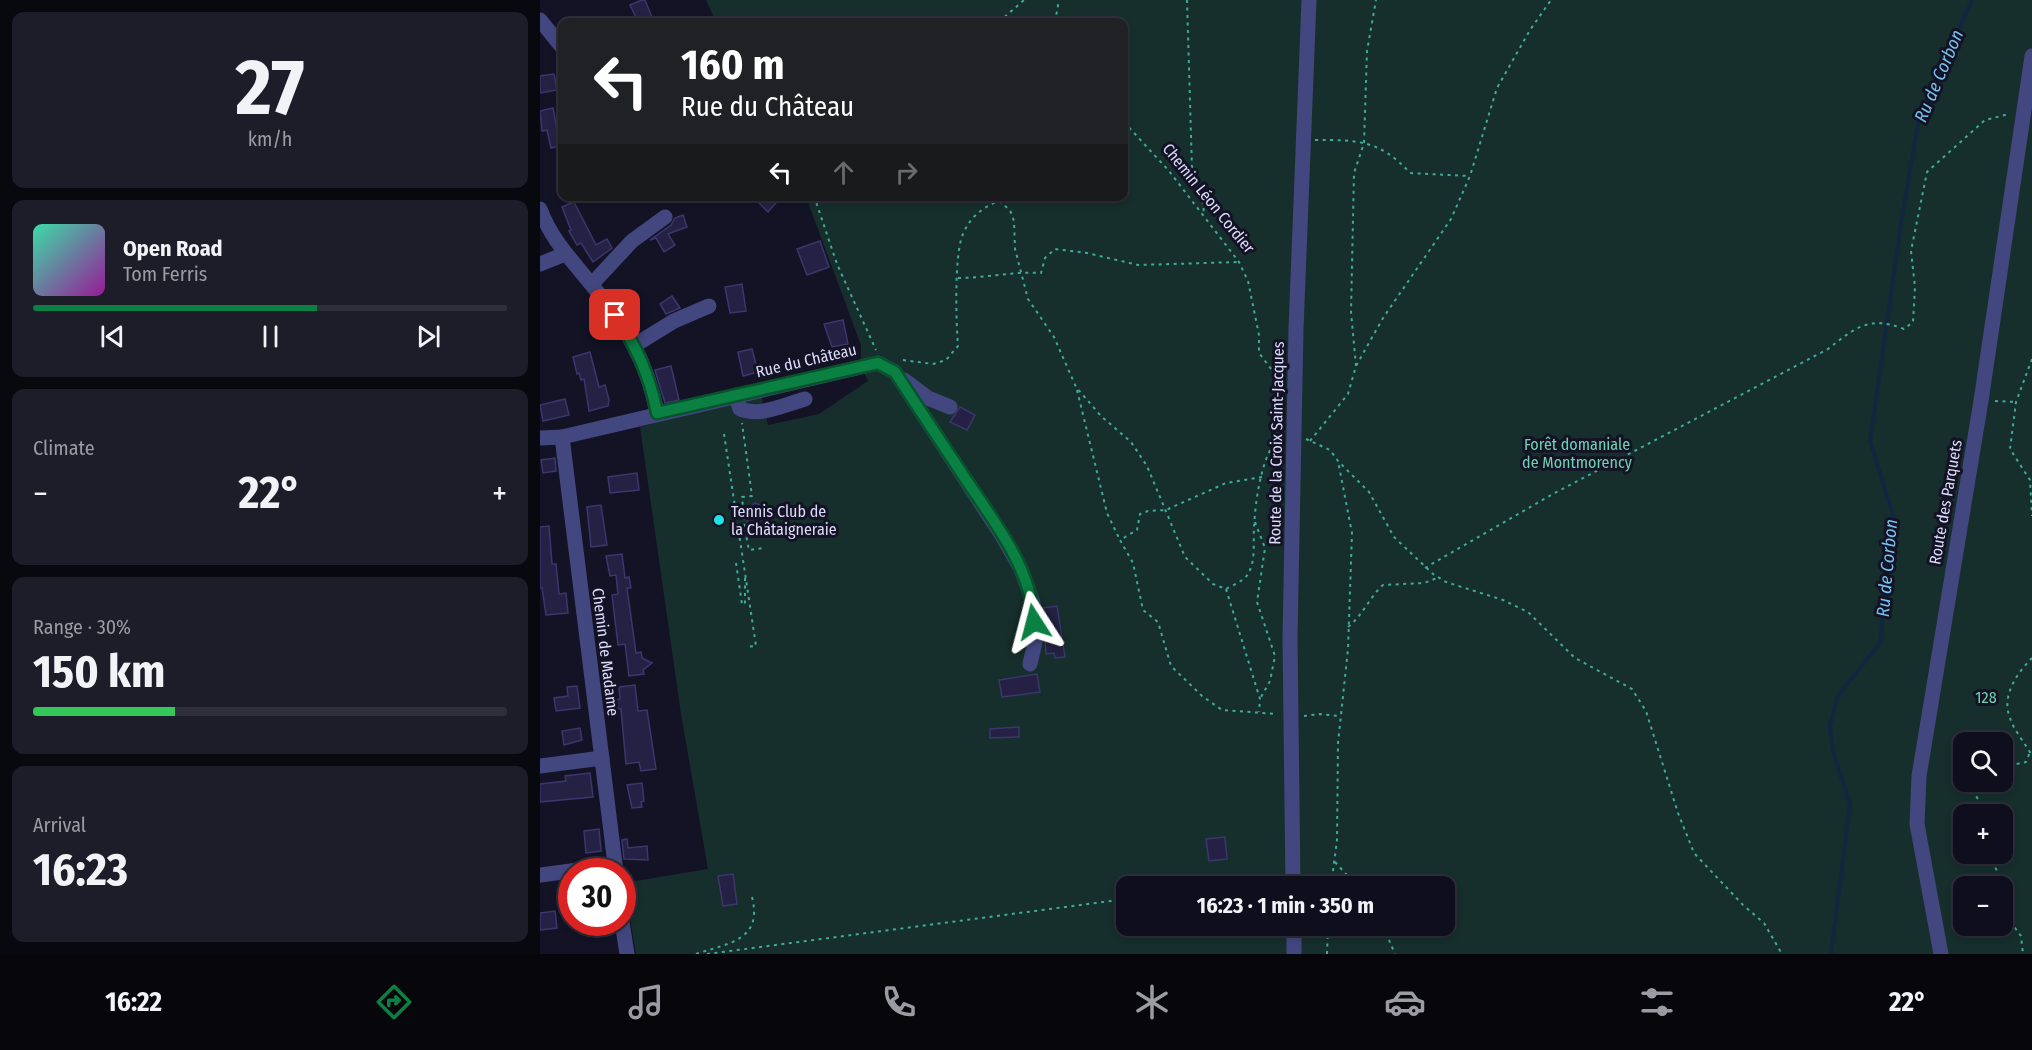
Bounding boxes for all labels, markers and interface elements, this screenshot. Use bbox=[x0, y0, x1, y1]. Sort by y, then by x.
water label: Ru de Corbon bbox=[1910, 27, 1968, 125]
text: 160 m bbox=[681, 40, 784, 90]
text: 27 bbox=[236, 41, 304, 135]
icon: left bbox=[582, 42, 660, 120]
text: Rue du Château bbox=[681, 91, 854, 123]
text: km/h bbox=[248, 127, 292, 151]
street label: Chemin Léon Cordier bbox=[1159, 140, 1259, 257]
icon: left bbox=[764, 156, 797, 189]
icon: ahead bbox=[827, 156, 860, 189]
icon: right bbox=[890, 156, 923, 189]
text: Open Road bbox=[123, 235, 223, 262]
text: Tom Ferris bbox=[123, 262, 207, 286]
pin bbox=[589, 289, 640, 340]
icon: arrive bbox=[598, 298, 631, 331]
icon: previous bbox=[96, 320, 129, 353]
icon: pause bbox=[254, 320, 287, 353]
icon: next bbox=[412, 320, 445, 353]
street label: Rue du Château bbox=[754, 340, 858, 381]
street label: Route de la Croix Saint-Jacques bbox=[1265, 341, 1288, 545]
park label: Forêt domaniale de Montmorency bbox=[1522, 435, 1633, 472]
text: Climate bbox=[33, 436, 95, 460]
street label: Route des Parquets bbox=[1925, 438, 1966, 566]
text: 22° bbox=[239, 466, 301, 520]
text: − bbox=[33, 474, 48, 514]
text: + bbox=[492, 474, 507, 514]
place label: Tennis Club de la Châtaigneraie bbox=[731, 502, 837, 539]
marker: Tennis Club de la Châtaigneraie bbox=[712, 513, 726, 527]
water label: Ru de Corbon bbox=[1872, 518, 1902, 618]
street label: Chemin de Madame bbox=[588, 587, 623, 717]
position arrow bbox=[1002, 590, 1066, 654]
text: Range · 30% bbox=[33, 615, 131, 639]
text: 150 km bbox=[33, 645, 165, 699]
park label: 128 bbox=[1975, 688, 1997, 707]
map controls bbox=[1953, 732, 2013, 936]
button: search bbox=[1953, 732, 2013, 792]
button: + bbox=[1953, 804, 2013, 864]
text: Arrival bbox=[33, 813, 86, 837]
text: 16:23 bbox=[33, 843, 128, 897]
speed limit sign: 30 bbox=[558, 858, 636, 936]
button: − bbox=[1953, 876, 2013, 936]
text: 16:23 · 1 min · 350 m bbox=[1197, 892, 1374, 919]
icon: directions bbox=[373, 981, 415, 1023]
icon: music bbox=[625, 981, 667, 1023]
icon: phone bbox=[878, 981, 920, 1023]
icon: climate bbox=[1131, 981, 1173, 1023]
icon: car bbox=[1384, 981, 1426, 1023]
icon: filters bbox=[1636, 981, 1678, 1023]
text: 16:22 bbox=[105, 986, 162, 1018]
text: 22° bbox=[1889, 986, 1927, 1018]

